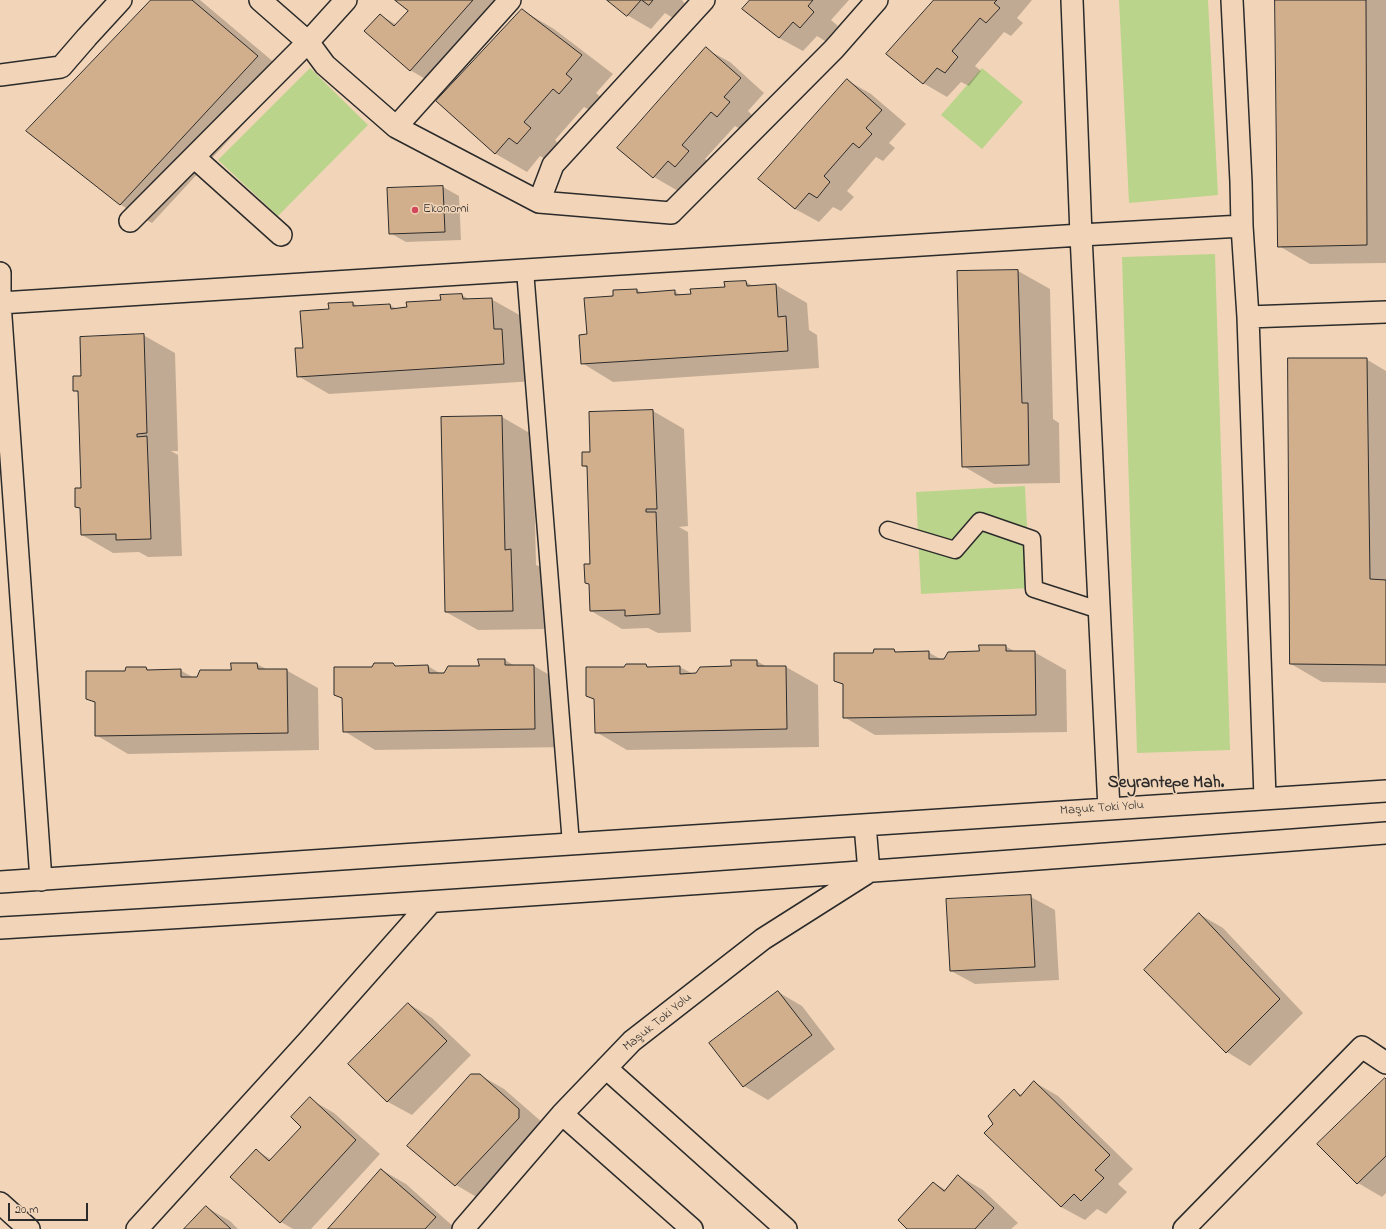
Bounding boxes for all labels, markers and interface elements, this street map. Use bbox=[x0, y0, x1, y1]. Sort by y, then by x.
place label: Ekonomi bbox=[423, 202, 469, 218]
marker: Ekonomi bbox=[410, 205, 420, 215]
district label: Seyrantepe Mah. bbox=[1108, 774, 1224, 794]
street label: Maşuk Toki Yolu bbox=[1060, 798, 1144, 820]
street label: Maşuk Toki Yolu bbox=[620, 991, 696, 1055]
scale bar bbox=[10, 1195, 90, 1221]
text: 20 m bbox=[15, 1201, 38, 1219]

